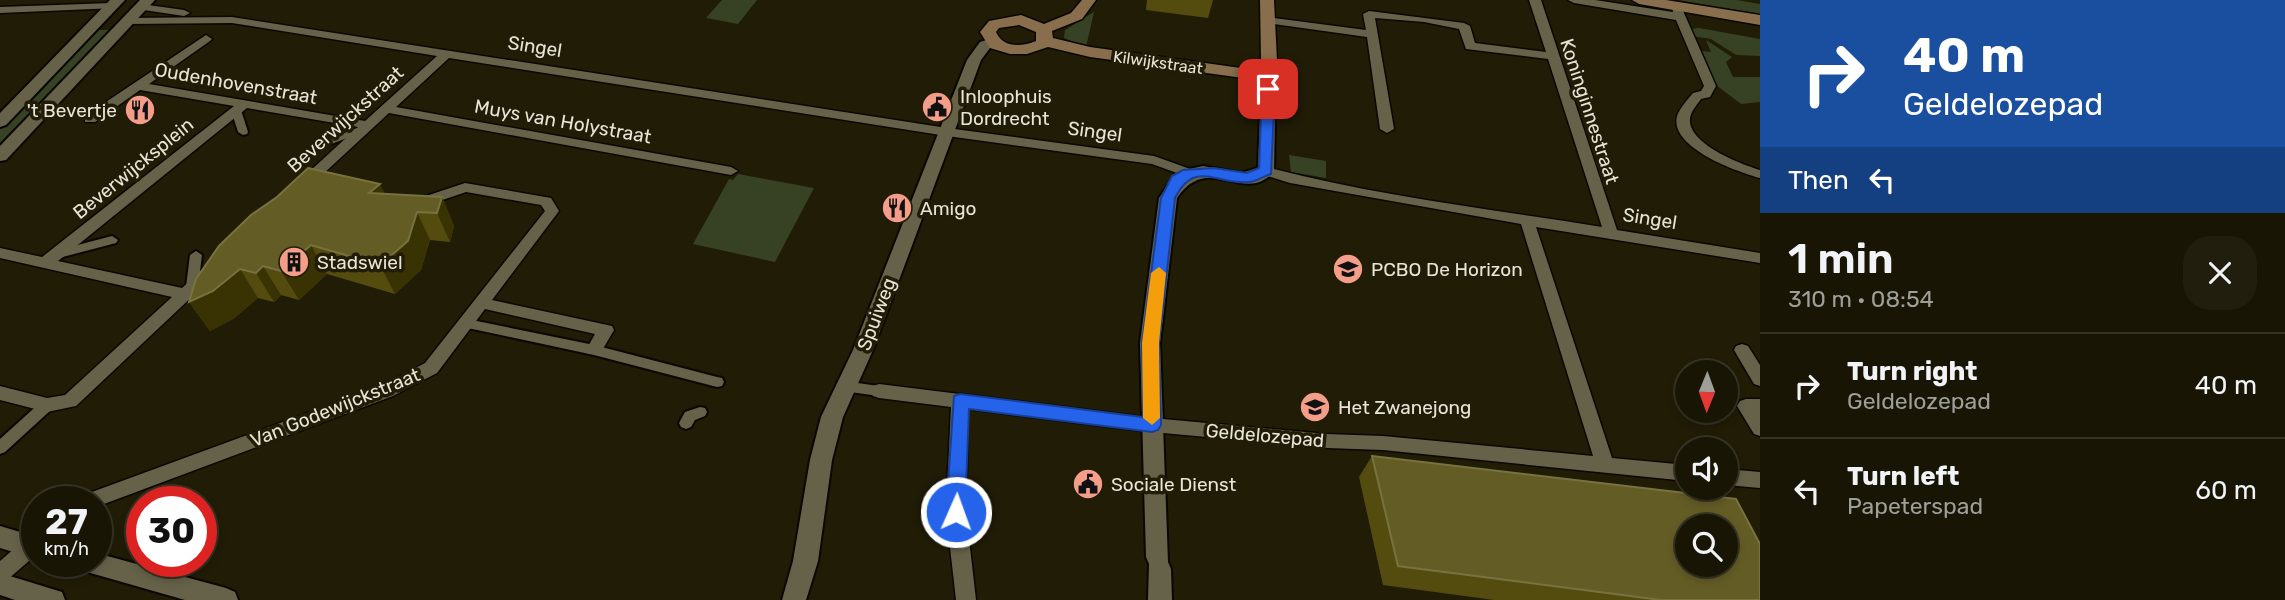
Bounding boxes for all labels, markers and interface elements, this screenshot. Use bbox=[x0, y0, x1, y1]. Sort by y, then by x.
text: 40 m bbox=[1903, 26, 2025, 84]
icon: right bbox=[1788, 28, 1879, 119]
street label: Singel bbox=[506, 31, 564, 62]
street label: Koninginnestraat bbox=[1555, 36, 1624, 187]
street label: Kilwijkstraat bbox=[1112, 47, 1204, 78]
street label: Oudenhovenstraat bbox=[153, 58, 320, 109]
pin bbox=[1238, 59, 1298, 119]
street label: Beverwijckstraat bbox=[283, 61, 409, 178]
icon: arrive bbox=[1249, 70, 1287, 108]
place label: Inloophuis Dordrecht bbox=[960, 85, 1052, 130]
text: Geldelozepad bbox=[1903, 85, 2103, 123]
public building icon: Inloophuis Dordrecht bbox=[920, 90, 954, 124]
restaurant icon: 't Bevertje bbox=[123, 93, 157, 127]
street label: Muys van Holystraat bbox=[473, 95, 654, 148]
place label: 't Bevertje bbox=[27, 99, 117, 122]
street label: Beverwijcksplein bbox=[68, 113, 198, 224]
street label: Singel bbox=[1066, 116, 1124, 147]
icon: left bbox=[1863, 161, 1901, 199]
text: Then bbox=[1788, 165, 1849, 196]
restaurant icon: Amigo bbox=[880, 191, 914, 225]
place label: Amigo bbox=[920, 197, 976, 220]
street label: Singel bbox=[1621, 203, 1679, 234]
text: 1 min bbox=[1788, 234, 1894, 284]
button: close bbox=[2183, 236, 2257, 310]
building icon: Stadswiel bbox=[277, 245, 311, 279]
place label: Stadswiel bbox=[317, 251, 403, 274]
school or university icon: PCBO De Horizon bbox=[1331, 252, 1365, 286]
place label: PCBO De Horizon bbox=[1371, 258, 1523, 281]
street label: Spuiweg bbox=[852, 275, 901, 354]
text: 310 m · 08:54 bbox=[1788, 285, 1934, 313]
text: Turn right bbox=[1847, 356, 1977, 387]
north arrow bbox=[1675, 360, 1738, 424]
map controls bbox=[1675, 360, 1738, 577]
street label: Van Godewijckstraat bbox=[247, 363, 424, 452]
icon: right bbox=[1788, 367, 1826, 405]
text: 40 m bbox=[2195, 370, 2257, 401]
text: Geldelozepad bbox=[1847, 387, 1991, 415]
school or university icon: Het Zwanejong bbox=[1298, 390, 1332, 424]
place label: Het Zwanejong bbox=[1338, 396, 1471, 419]
street label: Geldelozepad bbox=[1205, 419, 1325, 452]
button: sound bbox=[1675, 437, 1738, 500]
text: Turn left bbox=[1847, 461, 1959, 492]
public building icon: Sociale Dienst bbox=[1071, 467, 1105, 501]
icon: left bbox=[1788, 472, 1826, 510]
place label: Sociale Dienst bbox=[1111, 473, 1237, 496]
position arrow bbox=[919, 475, 993, 549]
text: 60 m bbox=[2195, 475, 2257, 506]
speed limit sign: 30 bbox=[126, 486, 217, 577]
text: Papeterspad bbox=[1847, 492, 1983, 520]
text: 27 bbox=[45, 501, 88, 543]
button: search bbox=[1675, 514, 1738, 577]
text: km/h bbox=[44, 538, 89, 560]

